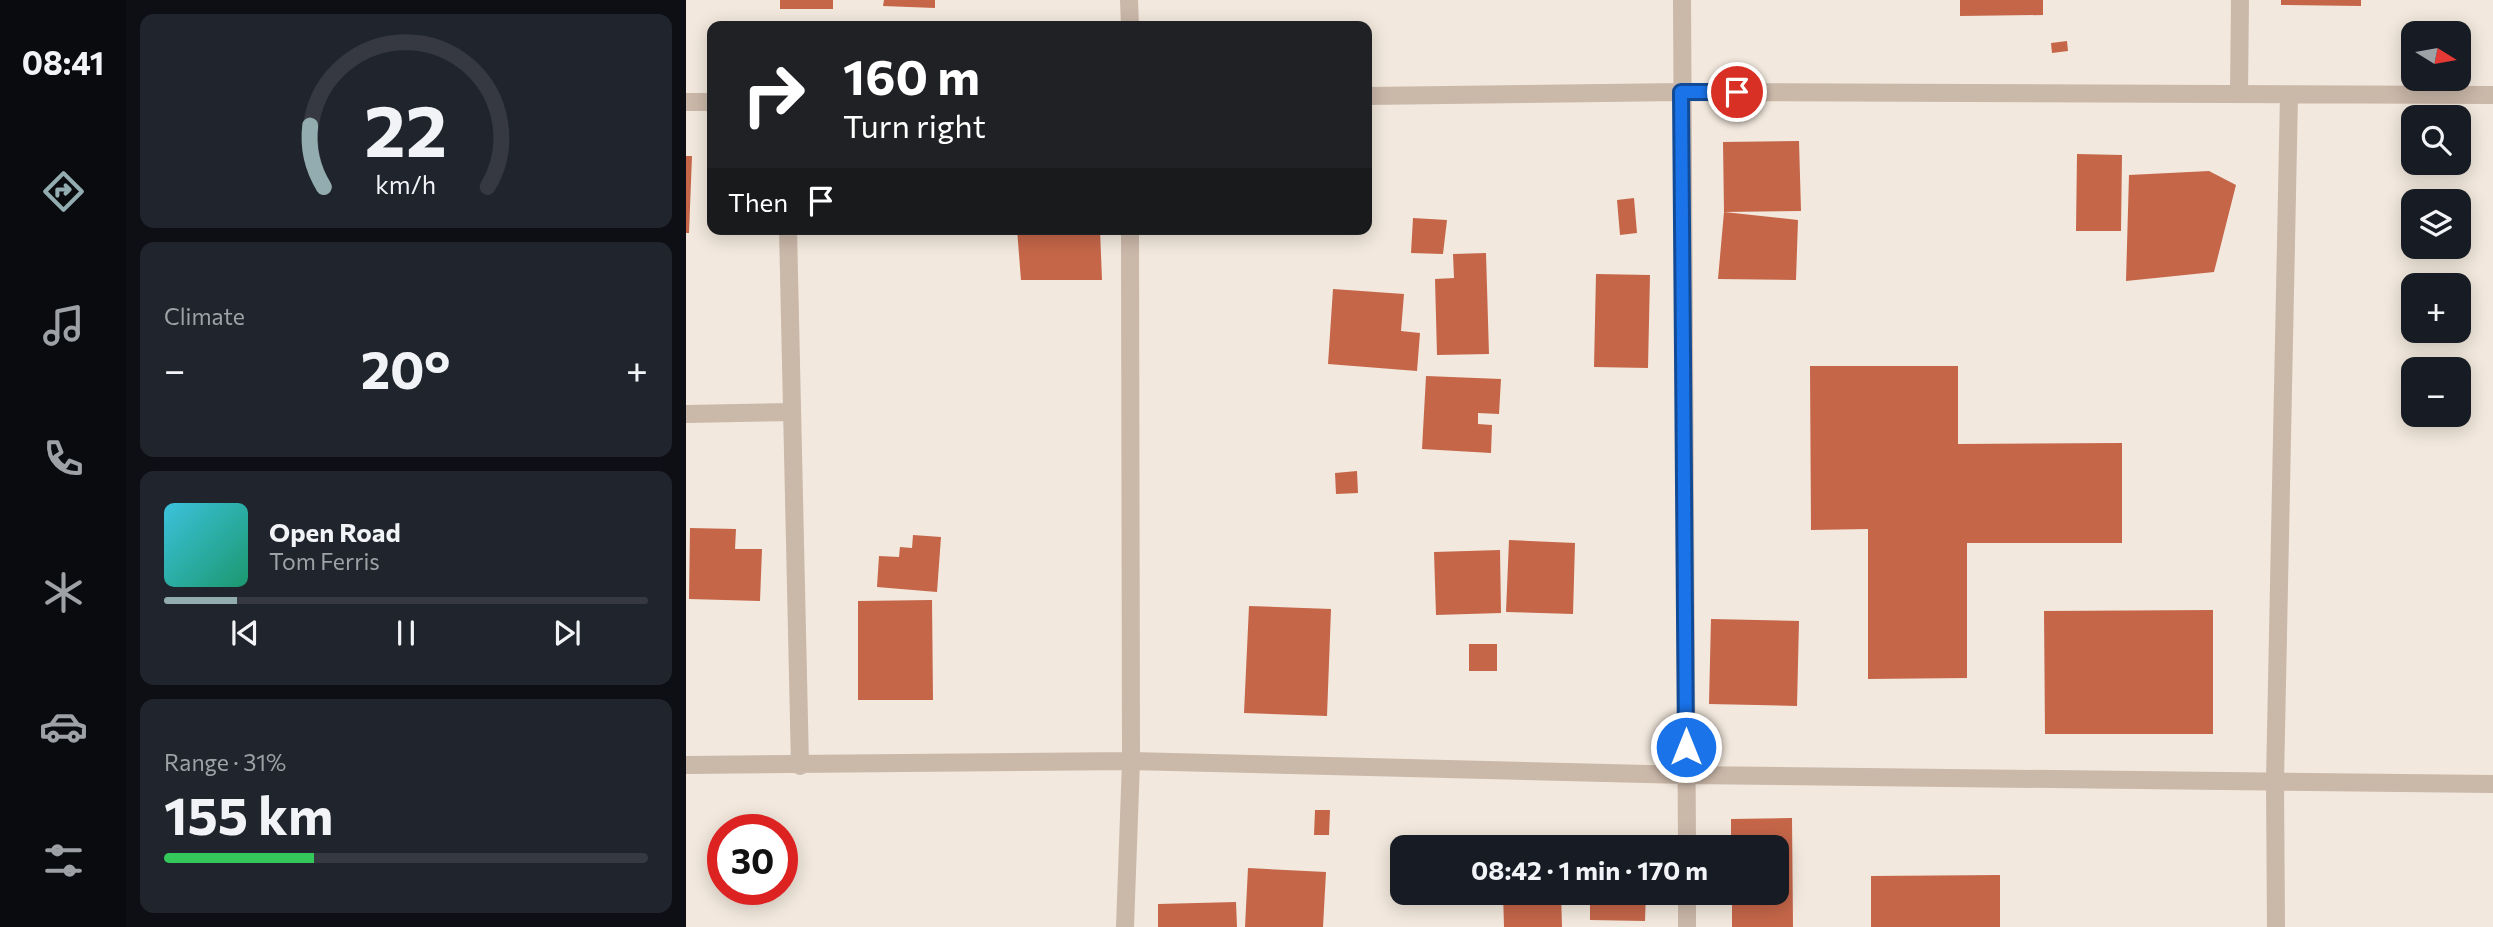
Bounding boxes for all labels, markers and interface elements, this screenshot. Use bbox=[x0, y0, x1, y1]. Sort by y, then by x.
north arrow bbox=[2401, 21, 2471, 91]
map controls bbox=[2401, 21, 2471, 427]
text: 08:41 bbox=[22, 42, 104, 82]
text: 160 m bbox=[843, 45, 980, 105]
icon: right bbox=[728, 49, 819, 140]
pin bbox=[1707, 62, 1767, 122]
icon: arrive bbox=[1718, 73, 1756, 111]
text: 22 bbox=[365, 84, 447, 173]
text: Turn right bbox=[843, 105, 986, 145]
button: search bbox=[2401, 105, 2471, 175]
icon: directions bbox=[39, 167, 88, 216]
text: km/h bbox=[376, 169, 436, 199]
icon: arrive bbox=[802, 182, 840, 220]
text: Then bbox=[728, 186, 788, 217]
button: layers bbox=[2401, 189, 2471, 259]
button: + bbox=[2401, 273, 2471, 343]
icon: music bbox=[39, 301, 88, 350]
text: Climate bbox=[164, 302, 245, 330]
text: 20° bbox=[361, 336, 451, 400]
text: − bbox=[164, 345, 186, 392]
text: + bbox=[626, 345, 648, 392]
button: − bbox=[2401, 357, 2471, 427]
icon: phone bbox=[39, 434, 88, 483]
text: Open Road bbox=[269, 516, 401, 547]
text: Tom Ferris bbox=[269, 547, 380, 575]
icon: climate bbox=[39, 568, 88, 617]
icon: previous bbox=[226, 614, 264, 652]
icon: pause bbox=[387, 614, 425, 652]
icon: next bbox=[548, 614, 586, 652]
icon: car bbox=[39, 702, 88, 751]
position arrow bbox=[1649, 710, 1723, 784]
text: Range · 31% bbox=[164, 748, 286, 776]
text: 155 km bbox=[164, 782, 333, 846]
speed limit sign: 30 bbox=[707, 814, 798, 905]
icon: filters bbox=[39, 836, 88, 885]
text: 08:42 · 1 min · 170 m bbox=[1471, 854, 1708, 885]

